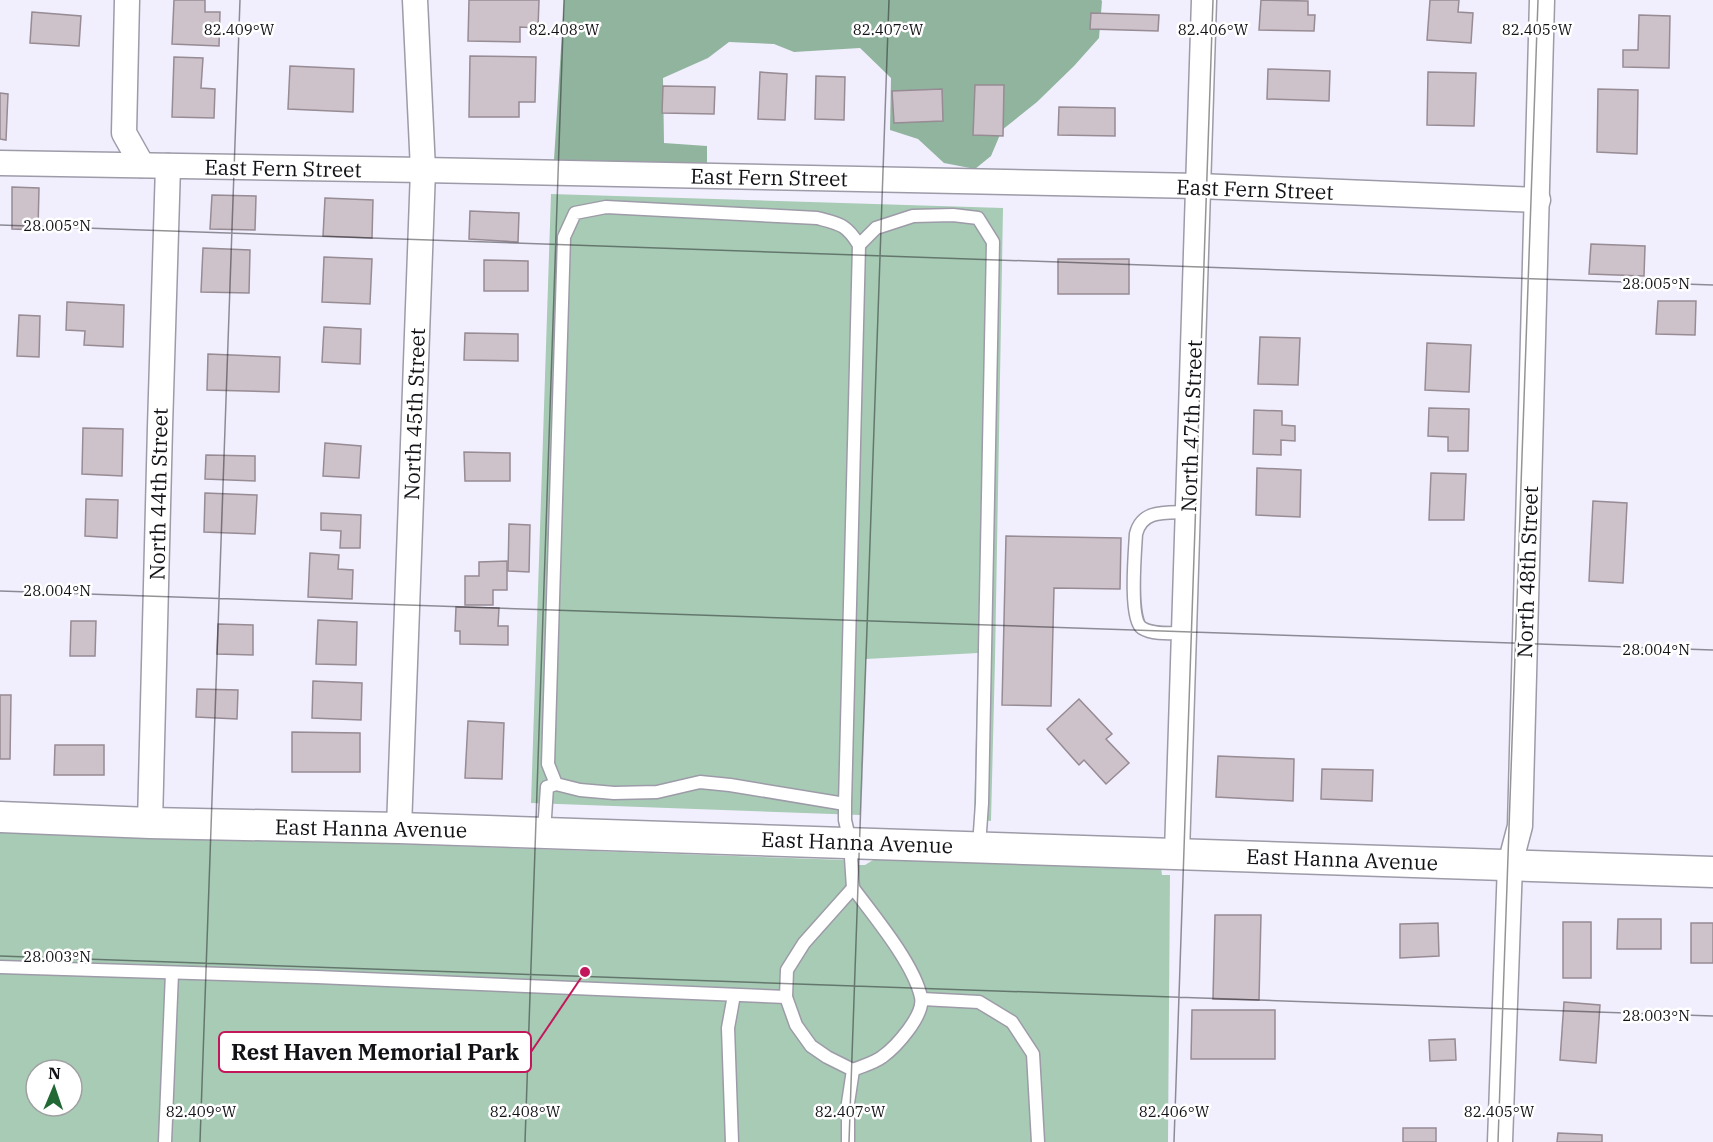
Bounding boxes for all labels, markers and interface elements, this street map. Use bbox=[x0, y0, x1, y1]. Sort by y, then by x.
text: 82.409°W bbox=[204, 20, 275, 39]
text: 82.408°W bbox=[529, 20, 600, 39]
text: 82.407°W bbox=[853, 20, 924, 39]
text: 82.406°W bbox=[1178, 20, 1249, 39]
text: 82.405°W bbox=[1502, 20, 1573, 39]
street label: East Fern Street bbox=[204, 153, 362, 183]
street label: East Fern Street bbox=[690, 162, 848, 192]
street label: East Fern Street bbox=[1176, 172, 1334, 206]
text: 28.005°N bbox=[23, 216, 91, 235]
text: 28.005°N bbox=[1622, 274, 1690, 293]
street label: North 45th Street bbox=[397, 327, 431, 501]
street label: North 47th Street bbox=[1174, 339, 1208, 513]
street label: North 44th Street bbox=[142, 407, 174, 581]
street label: North 48th Street bbox=[1510, 485, 1544, 659]
text: 28.004°N bbox=[23, 581, 91, 600]
text: 28.004°N bbox=[1622, 640, 1690, 659]
street label: East Hanna Avenue bbox=[275, 812, 467, 844]
street label: East Hanna Avenue bbox=[760, 825, 954, 859]
street label: East Hanna Avenue bbox=[1245, 842, 1439, 876]
text: 28.003°N bbox=[23, 947, 91, 966]
text: 28.003°N bbox=[1622, 1006, 1690, 1025]
callout: Rest Haven Memorial Park bbox=[219, 1032, 531, 1072]
text: Rest Haven Memorial Park bbox=[231, 1037, 519, 1066]
north arrow bbox=[24, 1058, 84, 1118]
text: N bbox=[48, 1063, 61, 1083]
text: 82.409°W bbox=[166, 1102, 237, 1121]
text: 82.408°W bbox=[490, 1102, 561, 1121]
text: 82.407°W bbox=[815, 1102, 886, 1121]
text: 82.406°W bbox=[1139, 1102, 1210, 1121]
text: 82.405°W bbox=[1464, 1102, 1535, 1121]

